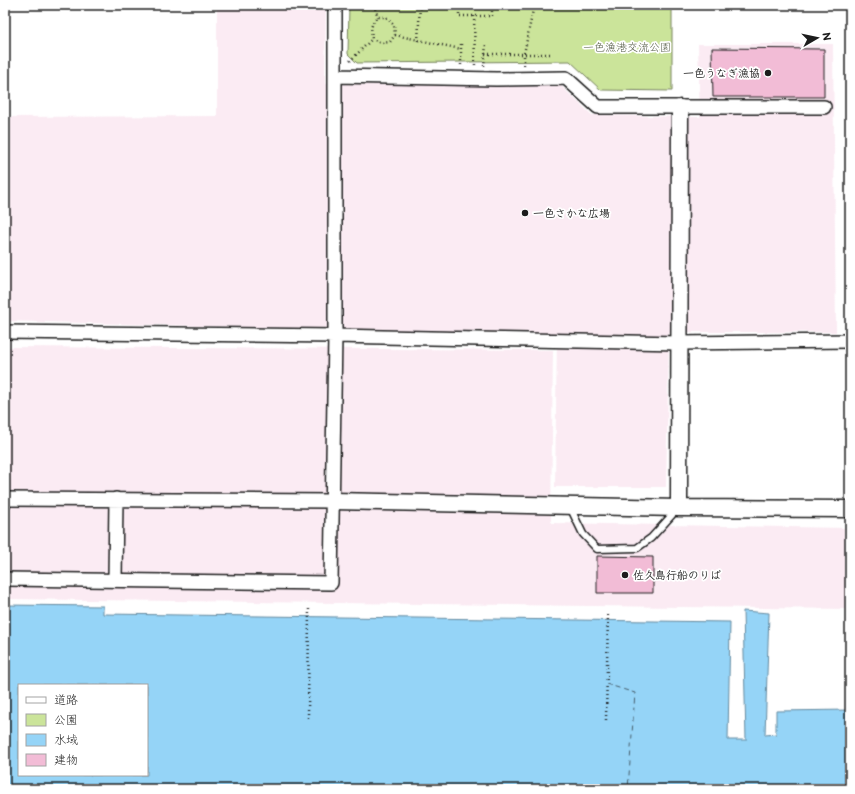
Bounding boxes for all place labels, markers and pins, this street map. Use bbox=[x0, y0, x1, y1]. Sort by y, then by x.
place label: 一色うなぎ漁協 bbox=[683, 67, 760, 80]
marker: 一色うなぎ漁協 bbox=[763, 68, 773, 78]
place label: 一色さかな広場 bbox=[533, 207, 610, 220]
marker: 一色さかな広場 bbox=[520, 208, 530, 218]
place label: 佐久島行船のりば bbox=[633, 569, 721, 582]
marker: 佐久島行船のりば bbox=[620, 570, 630, 580]

